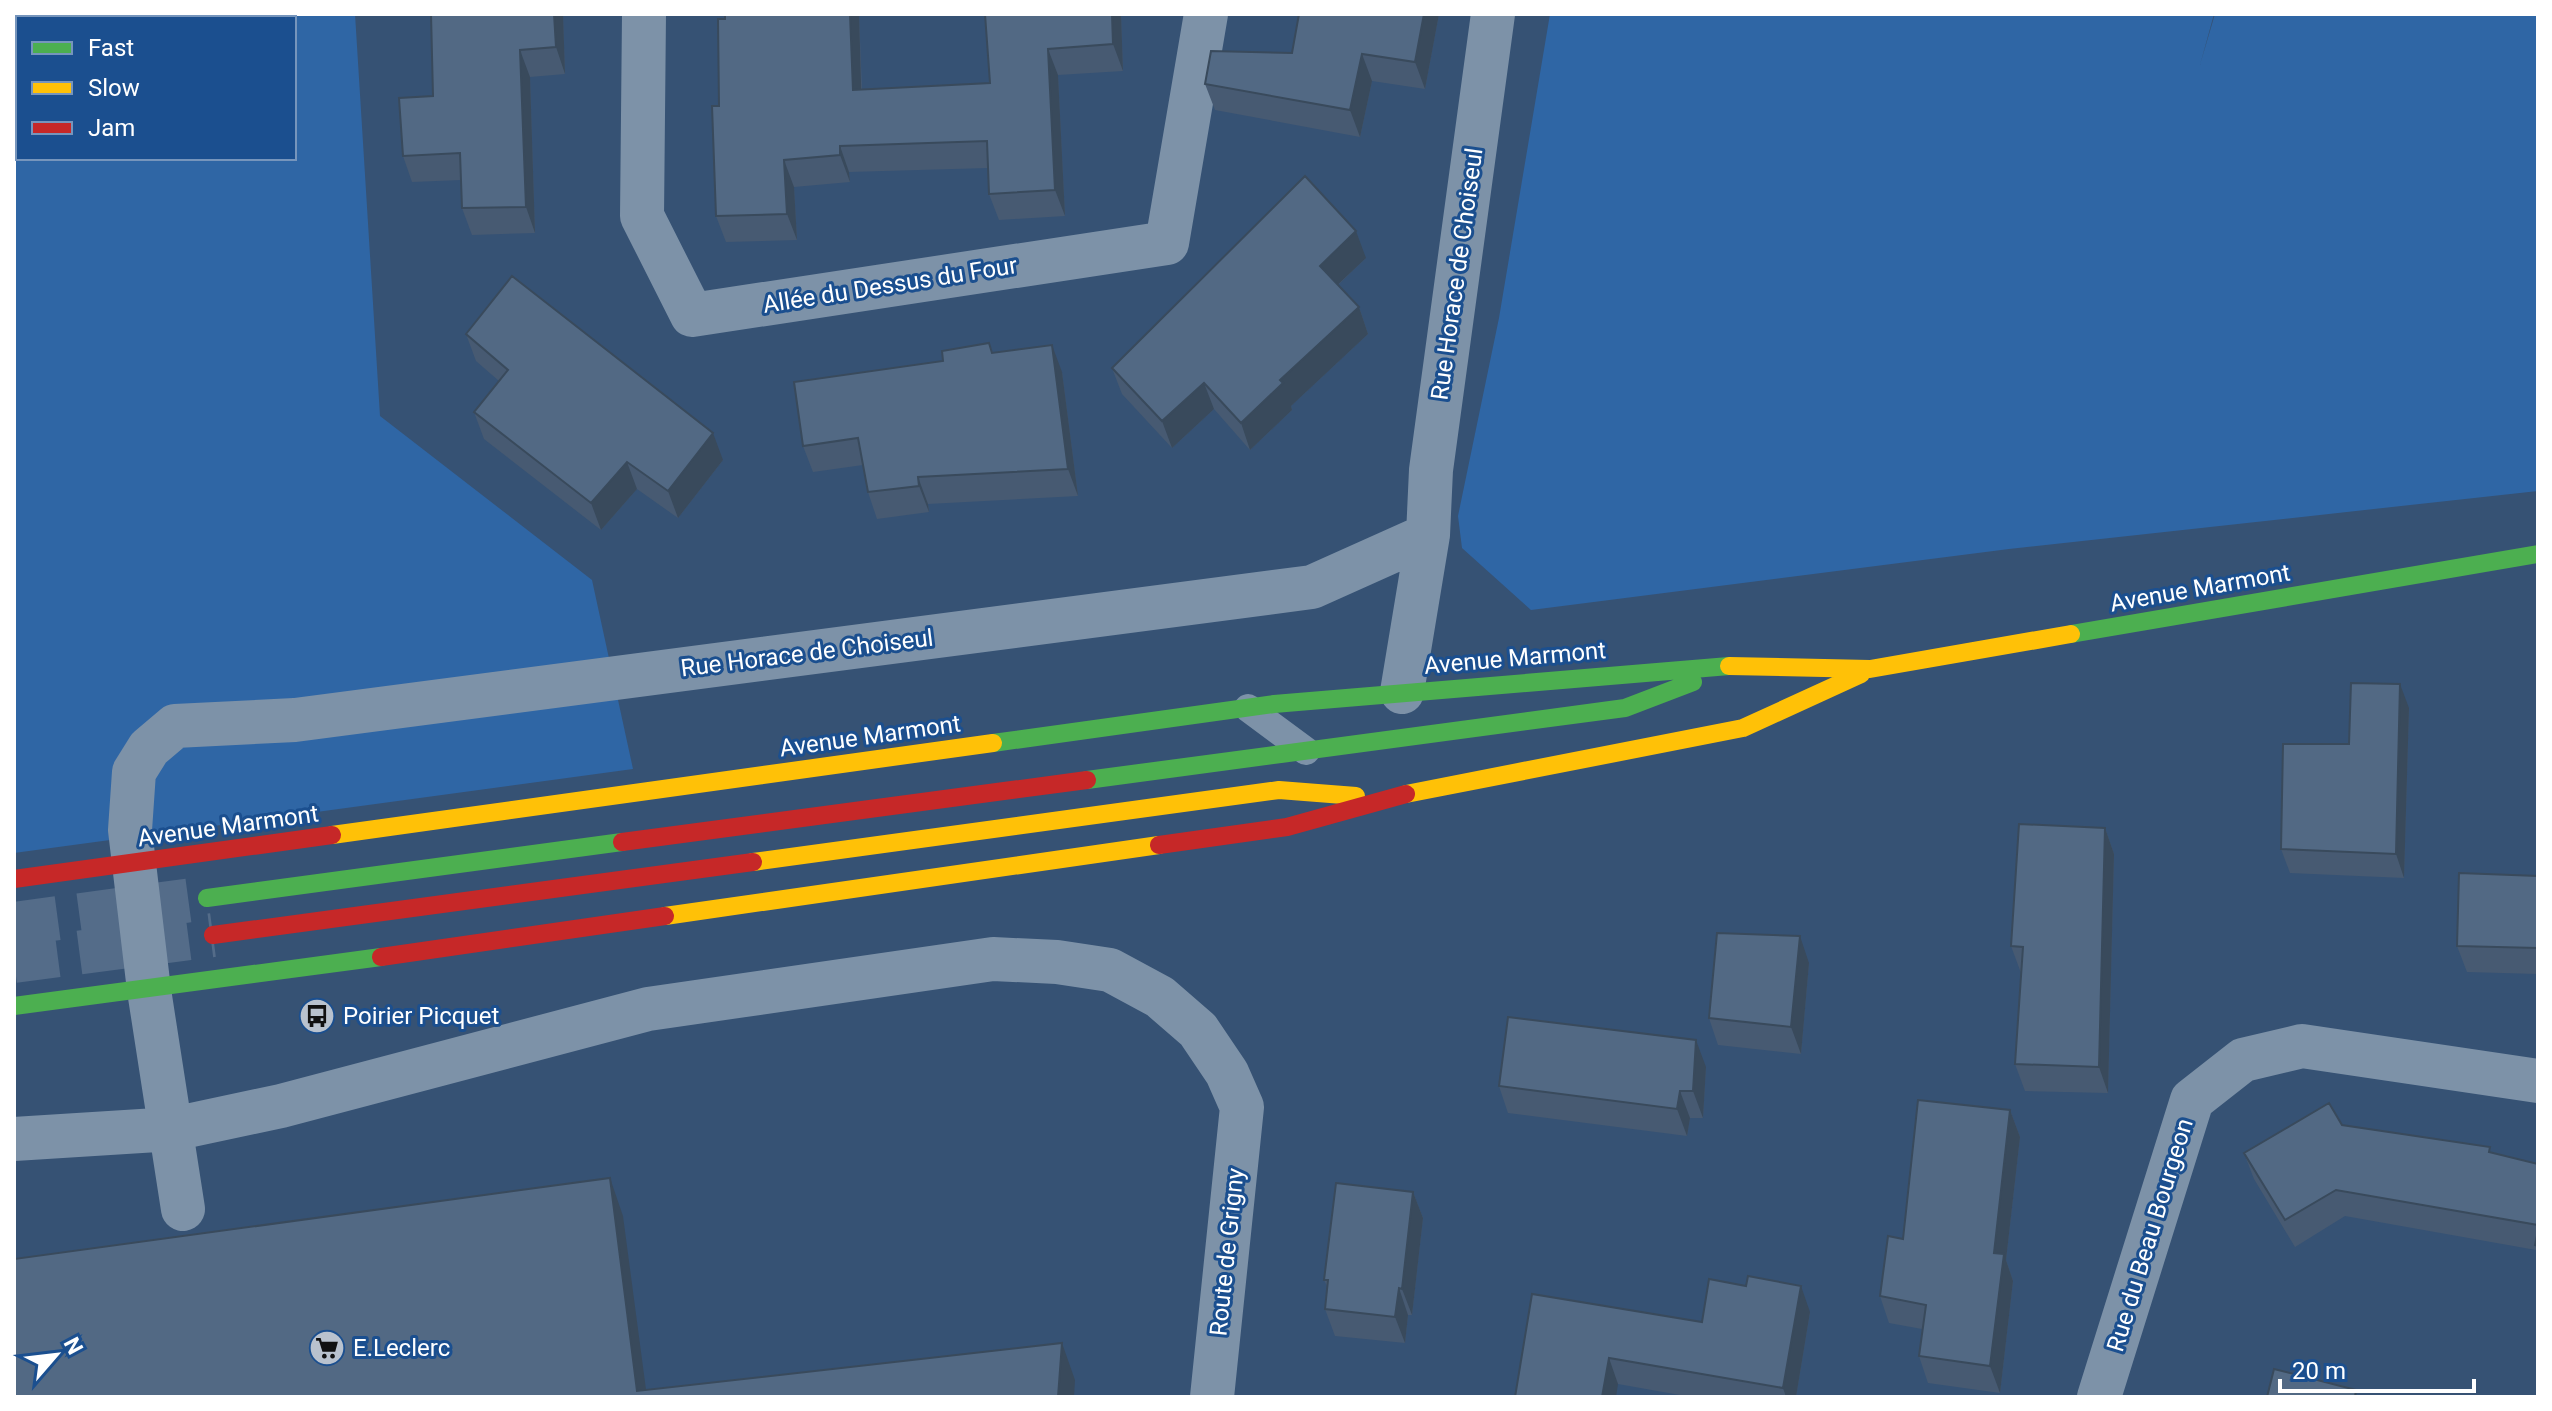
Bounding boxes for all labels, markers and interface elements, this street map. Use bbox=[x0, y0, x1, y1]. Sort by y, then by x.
legend bbox=[16, 16, 296, 160]
text: Fast bbox=[88, 34, 134, 62]
text: Slow bbox=[88, 74, 140, 102]
text: Jam bbox=[88, 114, 135, 142]
street label: Rue Horace de Choiseul bbox=[1425, 146, 1489, 402]
street label: Allée du Dessus du Four bbox=[761, 251, 1019, 319]
street label: Avenue Marmont bbox=[2108, 558, 2292, 618]
street label: Rue Horace de Choiseul bbox=[679, 624, 935, 682]
street label: Avenue Marmont bbox=[1423, 636, 1607, 680]
street label: Avenue Marmont bbox=[778, 709, 962, 763]
street label: Avenue Marmont bbox=[136, 799, 320, 853]
bus stop icon: Poirier Picquet bbox=[298, 997, 336, 1035]
place label: Poirier Picquet bbox=[343, 1002, 499, 1030]
street label: Rue du Beau Bourgeon bbox=[2101, 1115, 2199, 1355]
street label: Route de Grigny bbox=[1204, 1166, 1250, 1337]
north arrow bbox=[16, 1315, 96, 1395]
supermarket icon: E.Leclerc bbox=[308, 1329, 346, 1367]
text: N bbox=[59, 1333, 88, 1359]
place label: E.Leclerc bbox=[353, 1334, 450, 1362]
scale bar bbox=[2280, 1343, 2474, 1393]
text: 20 m bbox=[2292, 1357, 2346, 1385]

